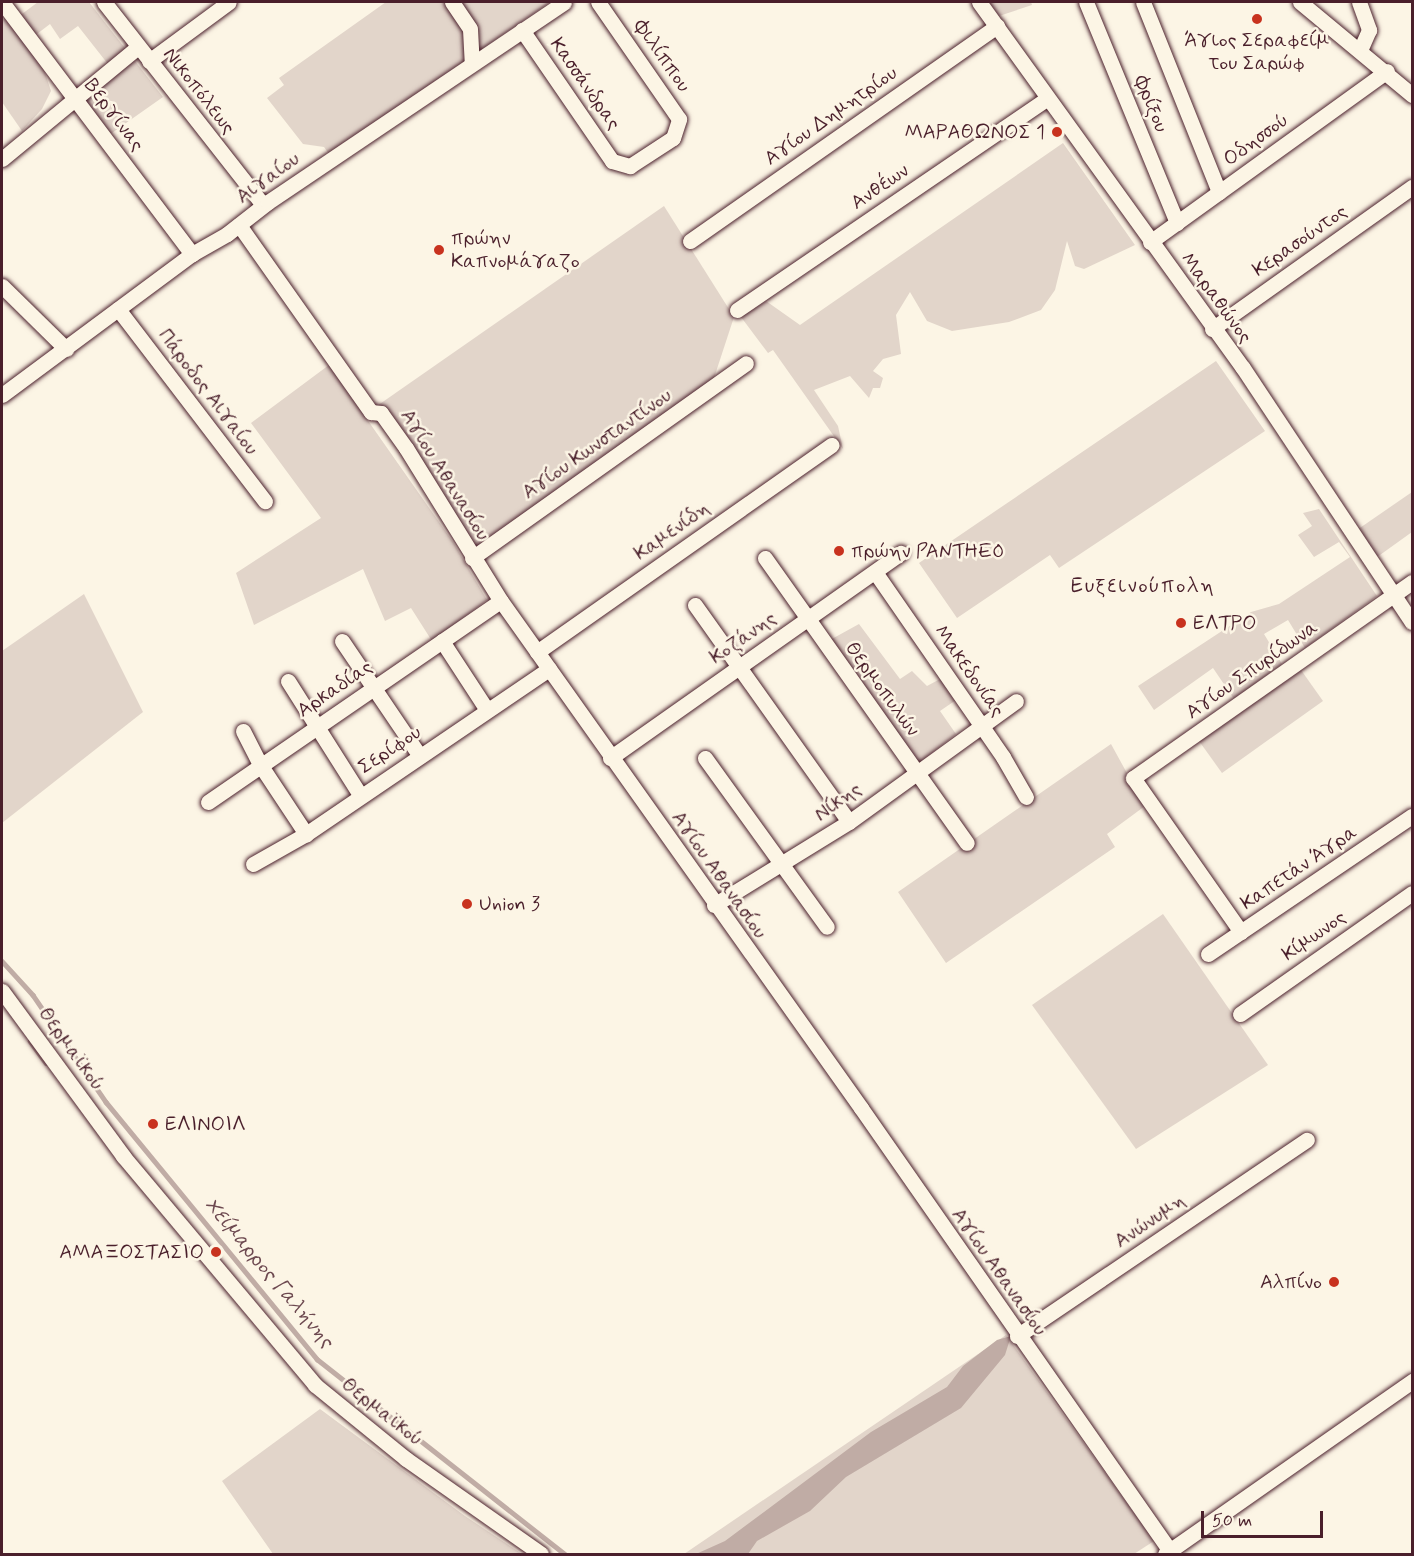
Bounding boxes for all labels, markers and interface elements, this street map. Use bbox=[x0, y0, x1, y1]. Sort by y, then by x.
marker: Άγιος Σεραφείμ του Σαρώφ bbox=[1250, 12, 1264, 26]
street label: Φιλίππου bbox=[628, 15, 696, 97]
place label: Άγιος Σεραφείμ του Σαρώφ bbox=[1184, 28, 1330, 75]
street label: Κασσάνδρας bbox=[544, 33, 626, 135]
street label: Νικοπόλεως bbox=[158, 43, 240, 139]
street label: Αγίου Δημητρίου bbox=[760, 61, 902, 171]
street label: Φρίξου bbox=[1129, 72, 1173, 136]
street label: Βεργίνας bbox=[79, 74, 149, 156]
street label: Οδησσού bbox=[1219, 108, 1293, 172]
place label: ΜΑΡΑΘΩΝΟΣ 1 bbox=[904, 120, 1045, 144]
marker: ΜΑΡΑΘΩΝΟΣ 1 bbox=[1050, 125, 1064, 139]
street label: Αιγαίου bbox=[232, 147, 304, 209]
street label: Ανθέων bbox=[846, 159, 914, 215]
street label: Κερασούντος bbox=[1248, 200, 1352, 282]
place label: πρώην Καπνομάγαζο bbox=[451, 226, 580, 273]
marker: πρώην Καπνομάγαζο bbox=[432, 243, 446, 257]
street label: Μαραθώνος bbox=[1175, 248, 1257, 348]
street label: Πάροδος Αιγαίου bbox=[153, 324, 263, 460]
street label: Αγίου Κωνσταντίνου bbox=[518, 383, 676, 505]
street label: Αγίου Αθανασίου bbox=[395, 405, 495, 545]
street label: Καμενίδη bbox=[630, 496, 714, 566]
place label: πρώην PANTHEO bbox=[851, 539, 1004, 563]
marker: πρώην PANTHEO bbox=[832, 544, 846, 558]
district label: Ευξεινούπολη bbox=[1071, 573, 1215, 599]
street label: Κοζάνης bbox=[705, 606, 781, 670]
place label: ΕΛΤΡΟ bbox=[1193, 611, 1257, 635]
marker: ΕΛΤΡΟ bbox=[1174, 616, 1188, 630]
street label: Αγίου Σπυρίδωνα bbox=[1181, 616, 1323, 724]
street label: Μακεδονίας bbox=[929, 620, 1009, 722]
street label: Θερμοπυλών bbox=[840, 637, 924, 741]
street label: Αρκαδίας bbox=[293, 655, 377, 723]
street label: Σερίφου bbox=[354, 720, 426, 780]
street label: Νίκης bbox=[810, 777, 866, 827]
street label: Αγίου Αθανασίου bbox=[666, 807, 772, 943]
street label: Καπετάν Άγρα bbox=[1236, 820, 1362, 916]
place label: Union 3 bbox=[479, 892, 540, 916]
marker: Union 3 bbox=[460, 897, 474, 911]
street label: Κίμωνος bbox=[1277, 905, 1351, 967]
street label: Θερμαϊκού bbox=[33, 1003, 109, 1095]
place label: ΕΛΙΝΟΙΛ bbox=[165, 1112, 245, 1136]
marker: ΕΛΙΝΟΙΛ bbox=[146, 1117, 160, 1131]
street label: Ανώνυμη bbox=[1110, 1189, 1190, 1253]
water label: Χείμαρρος Γαλήνης bbox=[199, 1193, 339, 1353]
street label: Αγίου Αθανασίου bbox=[946, 1204, 1052, 1340]
place label: ΑΜΑΞΟΣΤΑΣΙΟ bbox=[59, 1240, 204, 1264]
marker: ΑΜΑΞΟΣΤΑΣΙΟ bbox=[209, 1245, 223, 1259]
place label: Αλπίνο bbox=[1260, 1270, 1322, 1294]
marker: Αλπίνο bbox=[1327, 1275, 1341, 1289]
street label: Θερμαϊκού bbox=[336, 1373, 428, 1451]
scale bar bbox=[1204, 1499, 1326, 1537]
text: 50 m bbox=[1212, 1509, 1252, 1533]

